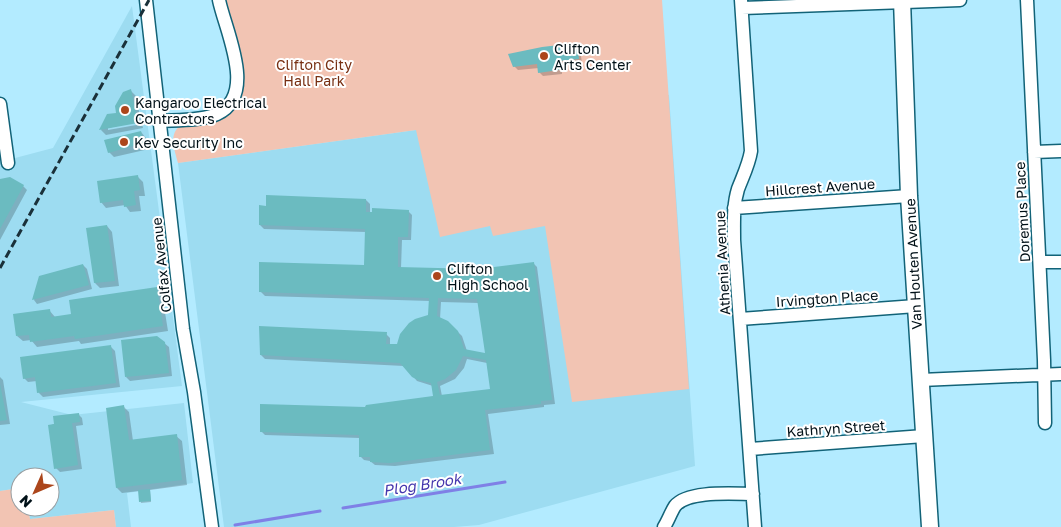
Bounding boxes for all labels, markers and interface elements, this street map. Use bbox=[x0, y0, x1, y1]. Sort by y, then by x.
place label: Clifton Arts Center bbox=[554, 40, 631, 73]
marker: Clifton Arts Center bbox=[538, 50, 550, 62]
park label: Clifton City Hall Park bbox=[276, 56, 352, 89]
place label: Kangaroo Electrical Contractors bbox=[135, 94, 267, 127]
marker: Kangaroo Electrical Contractors bbox=[119, 104, 131, 116]
place label: Kev Security Inc bbox=[134, 134, 243, 151]
marker: Kev Security Inc bbox=[118, 136, 130, 148]
street label: Doremus Place bbox=[1011, 161, 1033, 263]
street label: Hillcrest Avenue bbox=[764, 175, 876, 199]
street label: Van Houten Avenue bbox=[901, 198, 925, 330]
street label: Athenia Avenue bbox=[711, 210, 733, 316]
street label: Colfax Avenue bbox=[148, 217, 174, 313]
place label: Clifton High School bbox=[447, 260, 529, 293]
marker: Clifton High School bbox=[431, 270, 443, 282]
street label: Irvington Place bbox=[775, 286, 879, 310]
street label: Kathryn Street bbox=[786, 416, 886, 440]
north arrow bbox=[10, 467, 60, 517]
water label: Plog Brook bbox=[382, 469, 464, 500]
text: N bbox=[16, 492, 35, 511]

